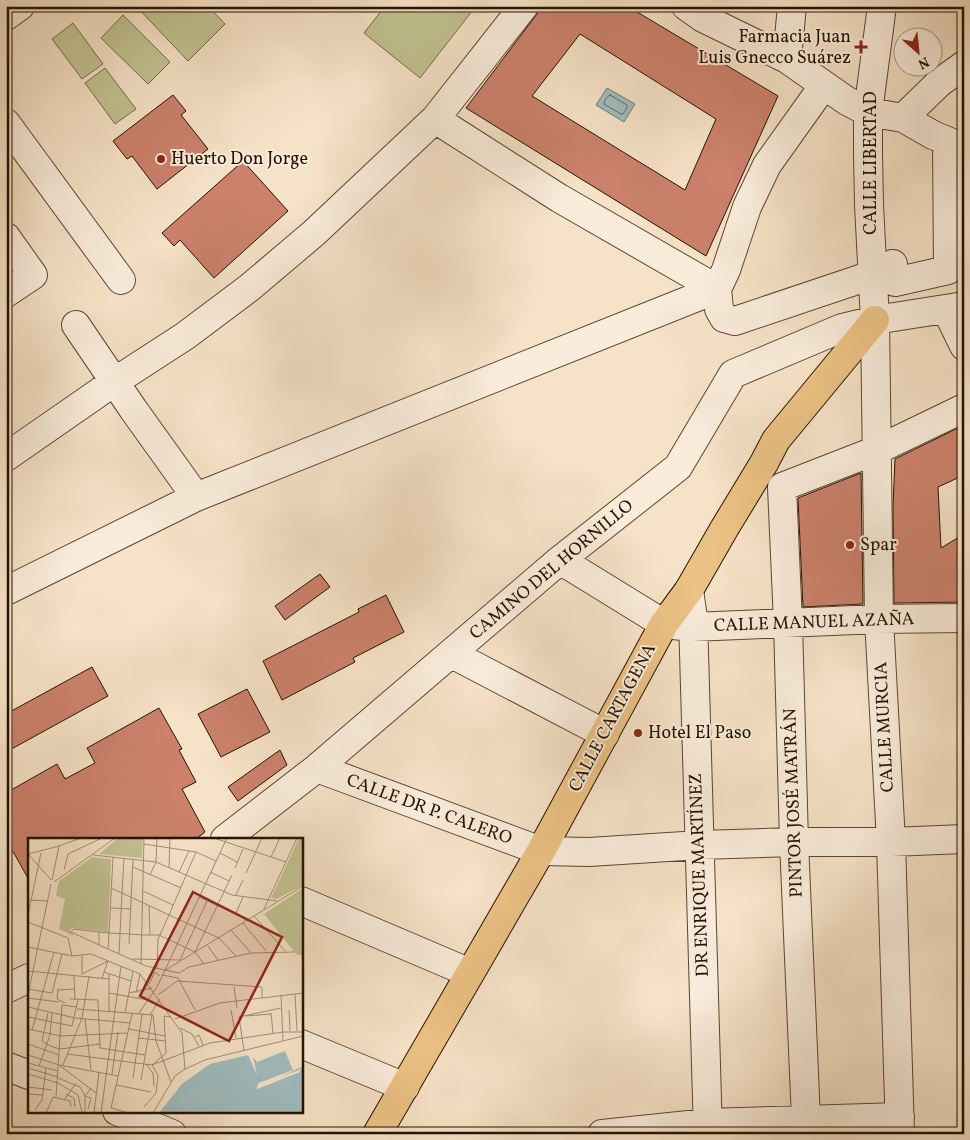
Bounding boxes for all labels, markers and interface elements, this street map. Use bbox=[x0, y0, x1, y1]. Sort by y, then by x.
place label: Farmacia Juan Luis Gnecco Suárez bbox=[698, 25, 851, 71]
north arrow bbox=[892, 28, 942, 78]
marker: Farmacia Juan Luis Gnecco Suárez bbox=[855, 41, 867, 53]
text: N bbox=[914, 51, 932, 73]
street label: CALLE LIBERTAD bbox=[859, 91, 884, 235]
place label: Huerto Don Jorge bbox=[171, 147, 308, 172]
marker: Huerto Don Jorge bbox=[155, 153, 167, 165]
street label: CAMINO DEL HORNILLO bbox=[465, 494, 639, 646]
place label: Spar bbox=[860, 533, 897, 558]
marker: Spar bbox=[844, 539, 856, 551]
street label: CALLE MANUEL AZAÑA bbox=[713, 607, 915, 639]
street label: CALLE CARTAGENA bbox=[563, 639, 663, 797]
street label: CALLE MURCIA bbox=[869, 661, 901, 793]
street label: PINTOR JOSÉ MATRÁN bbox=[778, 708, 810, 898]
place label: Hotel El Paso bbox=[648, 721, 751, 746]
marker: Hotel El Paso bbox=[632, 727, 644, 739]
street label: CALLE DR P. CALERO bbox=[343, 768, 515, 852]
street label: DR ENRIQUE MARTÍNEZ bbox=[684, 773, 716, 977]
inset map bbox=[28, 838, 302, 1112]

